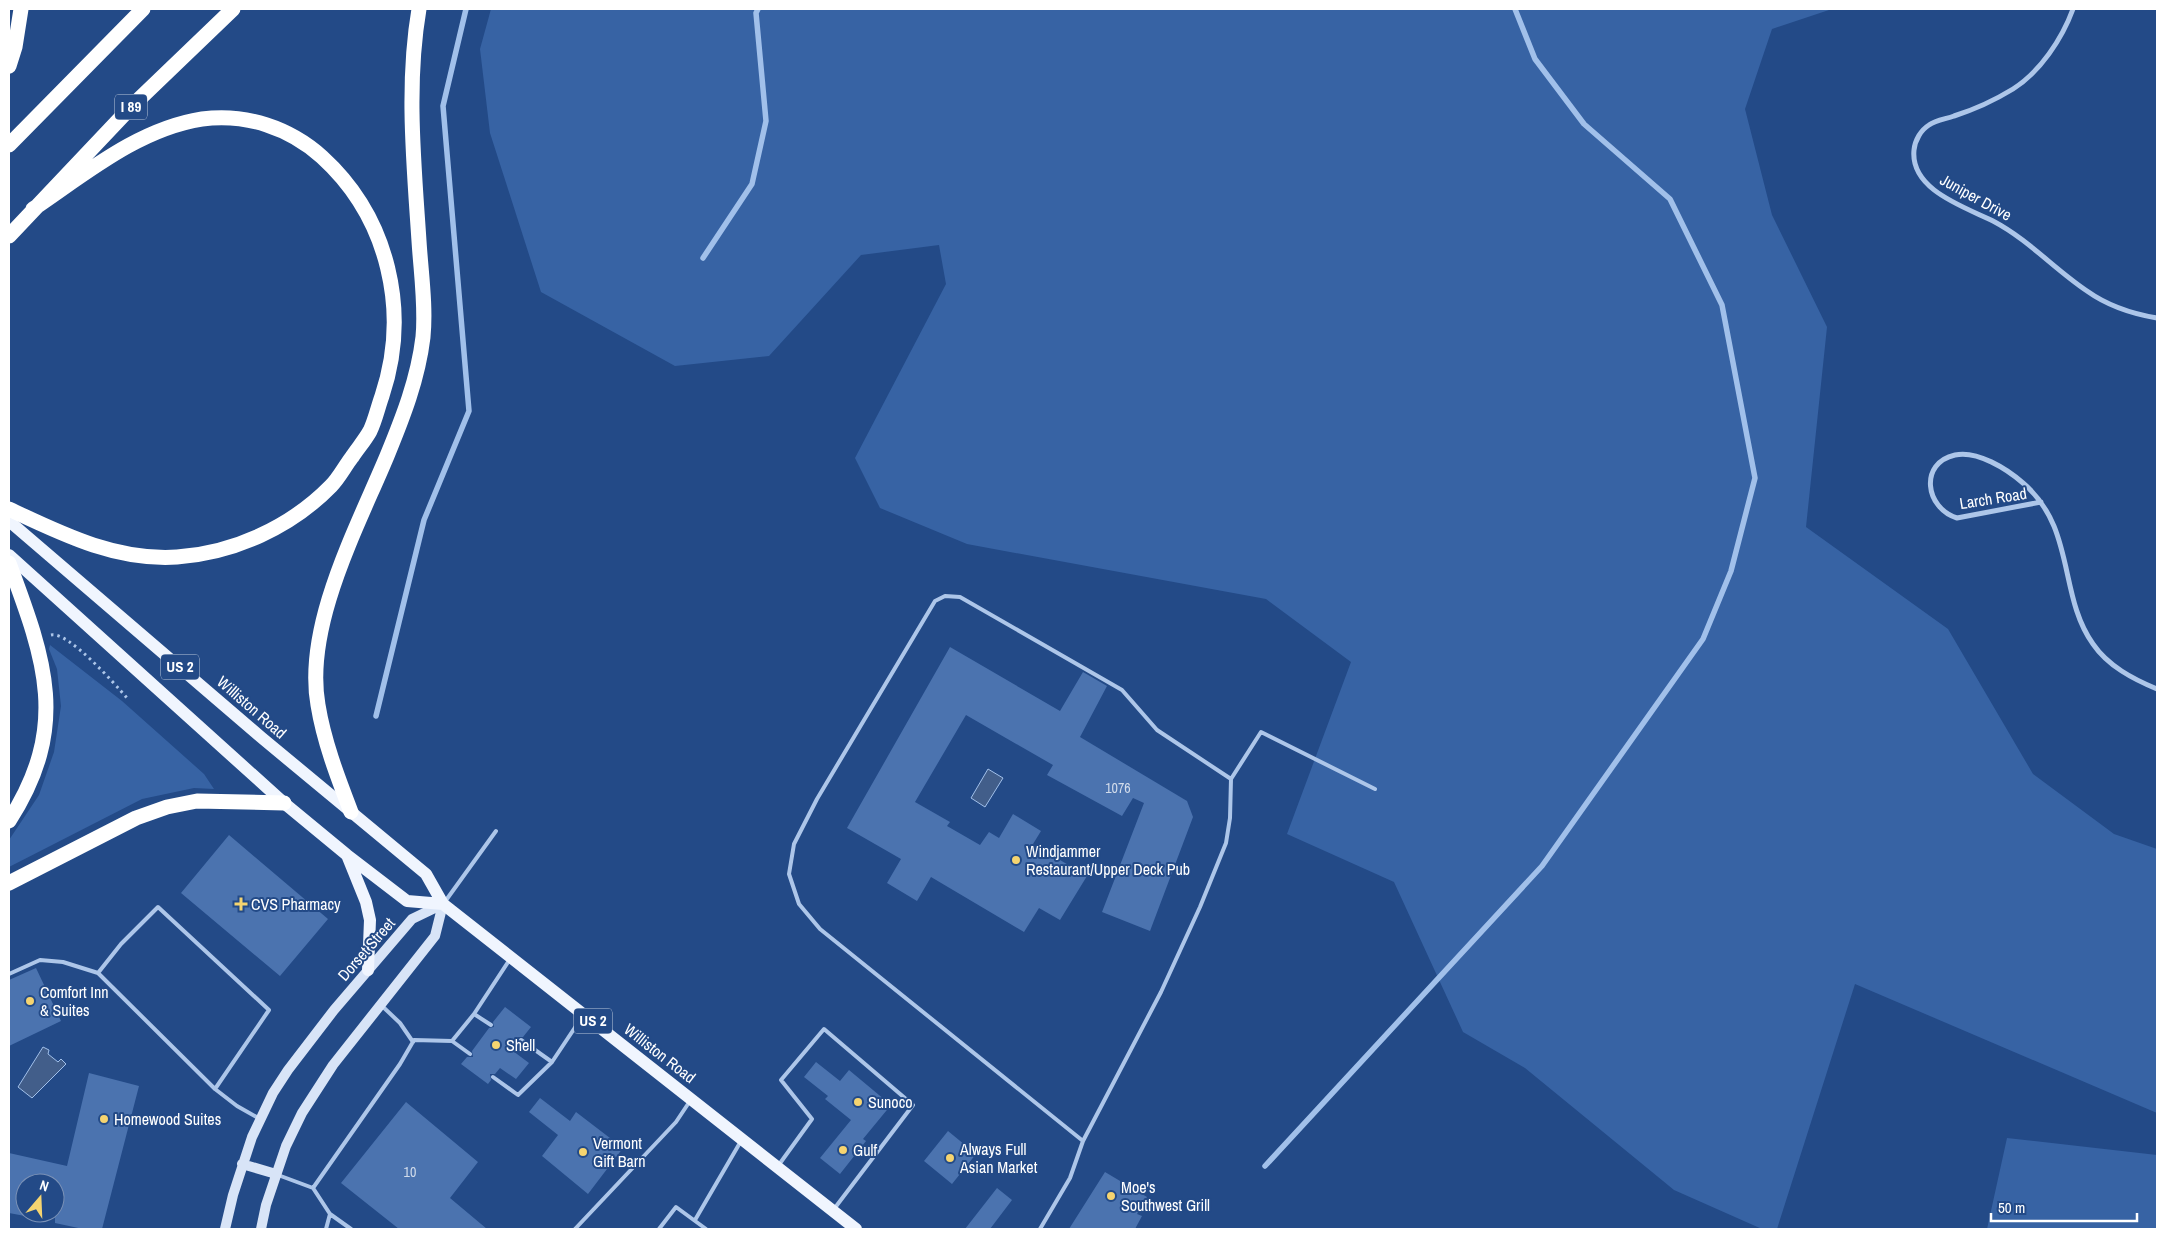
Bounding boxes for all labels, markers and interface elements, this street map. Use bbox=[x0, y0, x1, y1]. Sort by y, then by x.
road number: I 89 bbox=[115, 94, 147, 120]
street label: Juniper Drive bbox=[1936, 168, 2016, 226]
street label: Larch Road bbox=[1958, 482, 2028, 514]
road number: US 2 bbox=[161, 654, 199, 680]
street label: Williston Road bbox=[213, 671, 291, 743]
house number: 1076 bbox=[1105, 779, 1131, 797]
place label: Windjammer Restaurant/Upper Deck Pub bbox=[1026, 840, 1190, 880]
marker: Windjammer Restaurant/Upper Deck Pub bbox=[1010, 854, 1022, 866]
place label: CVS Pharmacy bbox=[251, 893, 341, 915]
marker: CVS Pharmacy bbox=[235, 898, 247, 910]
street label: Dorset Street bbox=[332, 912, 400, 985]
place label: Comfort Inn & Suites bbox=[40, 981, 109, 1021]
marker: Comfort Inn & Suites bbox=[24, 995, 36, 1007]
road number: US 2 bbox=[574, 1008, 612, 1034]
street label: Williston Road bbox=[620, 1018, 700, 1088]
place label: Shell bbox=[506, 1034, 535, 1056]
marker: Shell bbox=[490, 1039, 502, 1051]
place label: Sunoco bbox=[868, 1091, 913, 1113]
marker: Sunoco bbox=[852, 1096, 864, 1108]
place label: Homewood Suites bbox=[114, 1108, 221, 1130]
marker: Homewood Suites bbox=[98, 1113, 110, 1125]
place label: Vermont Gift Barn bbox=[593, 1132, 646, 1172]
place label: Always Full Asian Market bbox=[959, 1138, 1038, 1178]
place label: Gulf bbox=[853, 1139, 877, 1161]
marker: Gulf bbox=[837, 1144, 849, 1156]
marker: Vermont Gift Barn bbox=[577, 1146, 589, 1158]
marker: Always Full Asian Market bbox=[944, 1152, 956, 1164]
house number: 10 bbox=[404, 1163, 416, 1181]
north arrow bbox=[15, 1173, 65, 1223]
text: N bbox=[37, 1176, 51, 1196]
place label: Moe's Southwest Grill bbox=[1121, 1176, 1210, 1216]
marker: Moe's Southwest Grill bbox=[1105, 1190, 1117, 1202]
scale bar bbox=[1991, 1190, 2137, 1222]
text: 50 m bbox=[1998, 1197, 2025, 1218]

